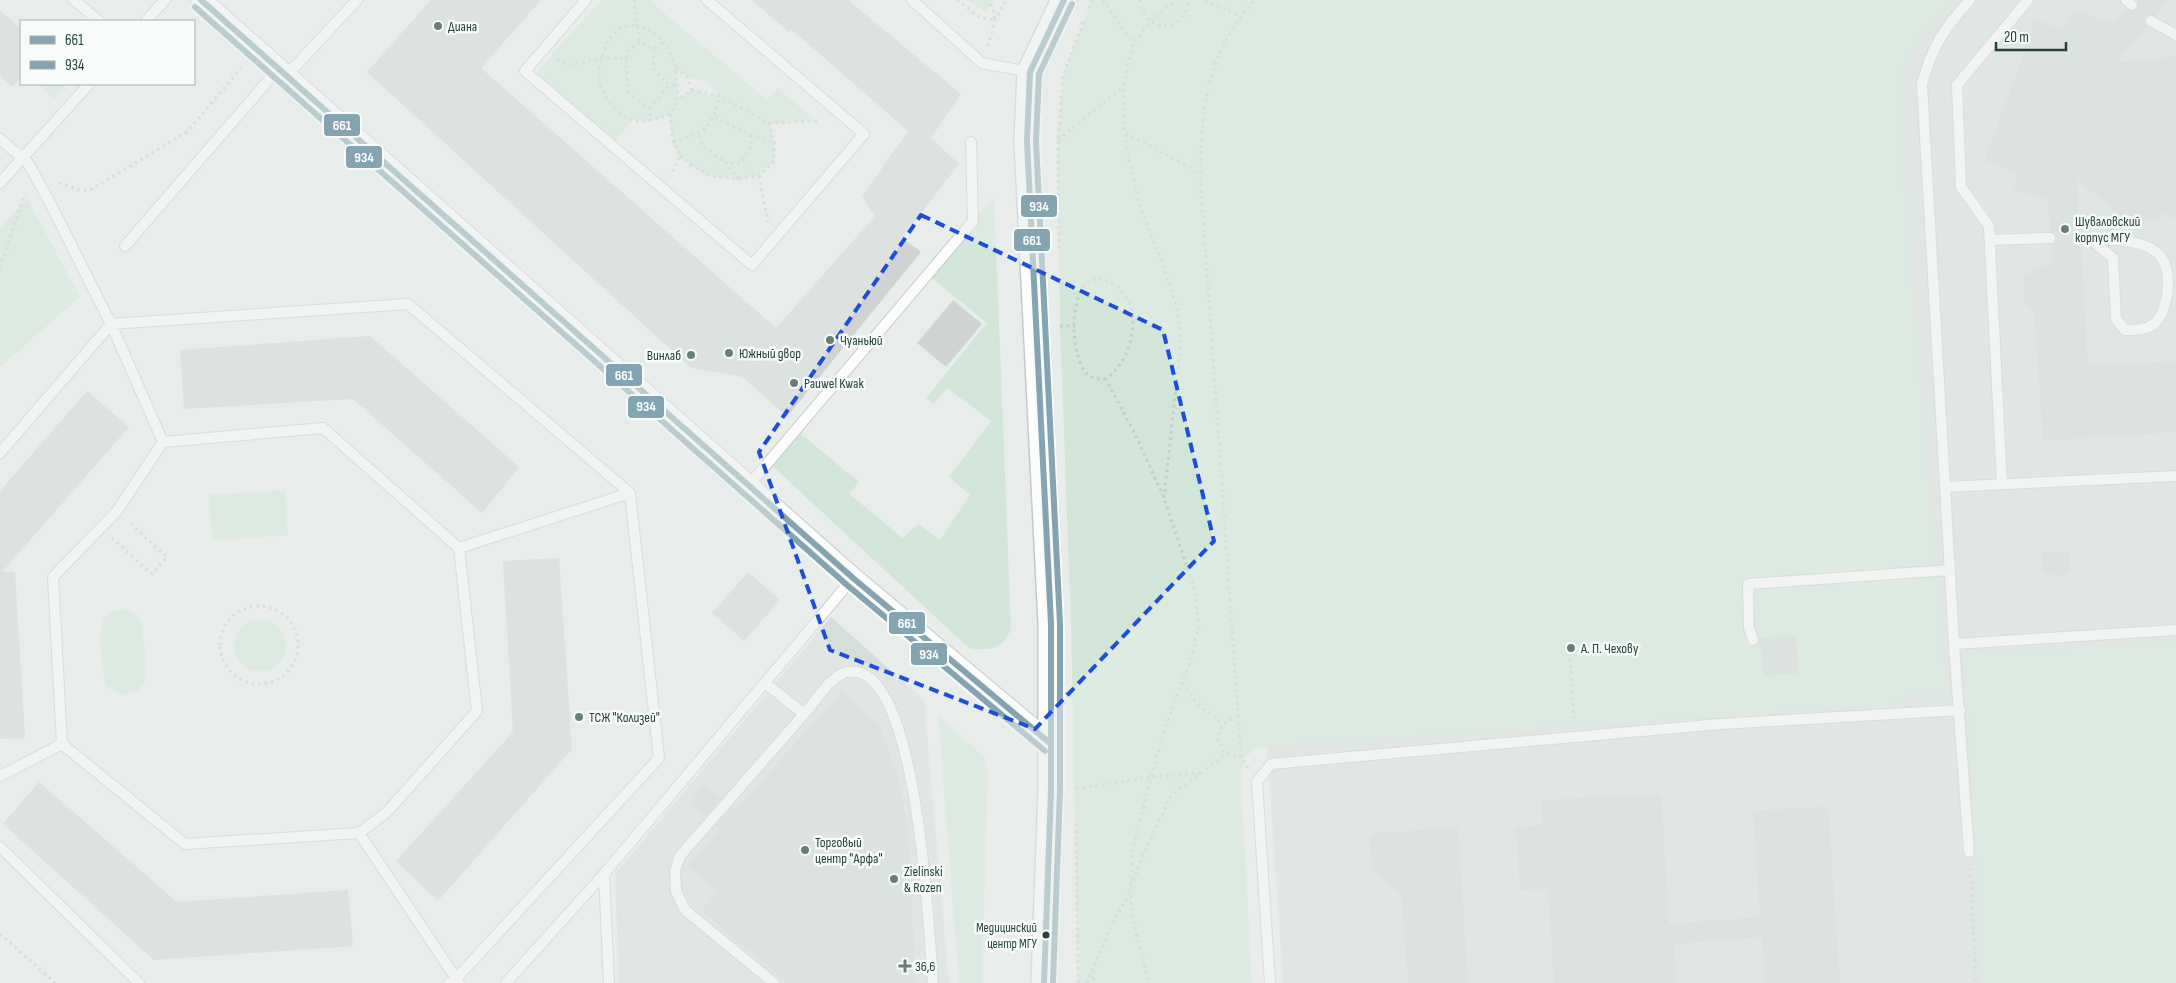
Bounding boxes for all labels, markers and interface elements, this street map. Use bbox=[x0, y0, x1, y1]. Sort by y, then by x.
place label: Диана bbox=[448, 18, 477, 35]
legend bbox=[20, 20, 195, 85]
marker: Диана bbox=[432, 20, 444, 32]
scale bar bbox=[1996, 20, 2066, 52]
text: 20 m bbox=[2004, 28, 2029, 47]
text: 661 bbox=[65, 31, 84, 50]
text: 934 bbox=[65, 56, 84, 75]
line badge: 661 bbox=[323, 113, 361, 137]
text: 661 bbox=[333, 117, 352, 134]
line badge: 934 bbox=[345, 145, 383, 169]
text: 934 bbox=[354, 149, 374, 166]
line badge: 934 bbox=[1020, 194, 1058, 218]
text: 934 bbox=[1029, 198, 1049, 215]
place label: Шуваловский корпус МГУ bbox=[2075, 213, 2141, 246]
marker: Шуваловский корпус МГУ bbox=[2059, 223, 2071, 235]
line badge: 661 bbox=[1013, 228, 1051, 252]
text: 661 bbox=[1023, 232, 1042, 249]
place label: Чуаньюй bbox=[840, 332, 883, 349]
marker: Чуаньюй bbox=[824, 334, 836, 346]
place label: Южный двор bbox=[739, 345, 801, 362]
place label: Винлаб bbox=[647, 347, 681, 364]
marker: Южный двор bbox=[723, 347, 735, 359]
marker: Винлаб bbox=[685, 349, 697, 361]
line badge: 661 bbox=[605, 363, 643, 387]
text: 661 bbox=[615, 367, 634, 384]
place label: Pauwel Kwak bbox=[804, 375, 864, 392]
marker: Pauwel Kwak bbox=[788, 377, 800, 389]
line badge: 934 bbox=[627, 395, 665, 419]
text: 934 bbox=[636, 398, 656, 415]
line badge: 661 bbox=[888, 611, 926, 635]
text: 661 bbox=[898, 615, 917, 632]
place label: А. П. Чехову bbox=[1580, 640, 1639, 657]
line badge: 934 bbox=[910, 642, 948, 666]
marker: А. П. Чехову bbox=[1565, 642, 1577, 654]
text: 934 bbox=[919, 646, 939, 663]
place label: ТСЖ "Колизей" bbox=[589, 709, 660, 726]
marker: ТСЖ "Колизей" bbox=[573, 711, 585, 723]
place label: Торговый центр "Арфа" bbox=[815, 834, 883, 867]
marker: Торговый центр "Арфа" bbox=[799, 844, 811, 856]
place label: Zielinski & Rozen bbox=[904, 863, 943, 896]
marker: Zielinski & Rozen bbox=[888, 873, 900, 885]
place label: Медицинский центр МГУ bbox=[976, 920, 1037, 952]
marker: Медицинский центр МГУ bbox=[1041, 930, 1051, 940]
place label: 36,6 bbox=[915, 958, 935, 975]
marker: 36,6 bbox=[899, 960, 911, 972]

